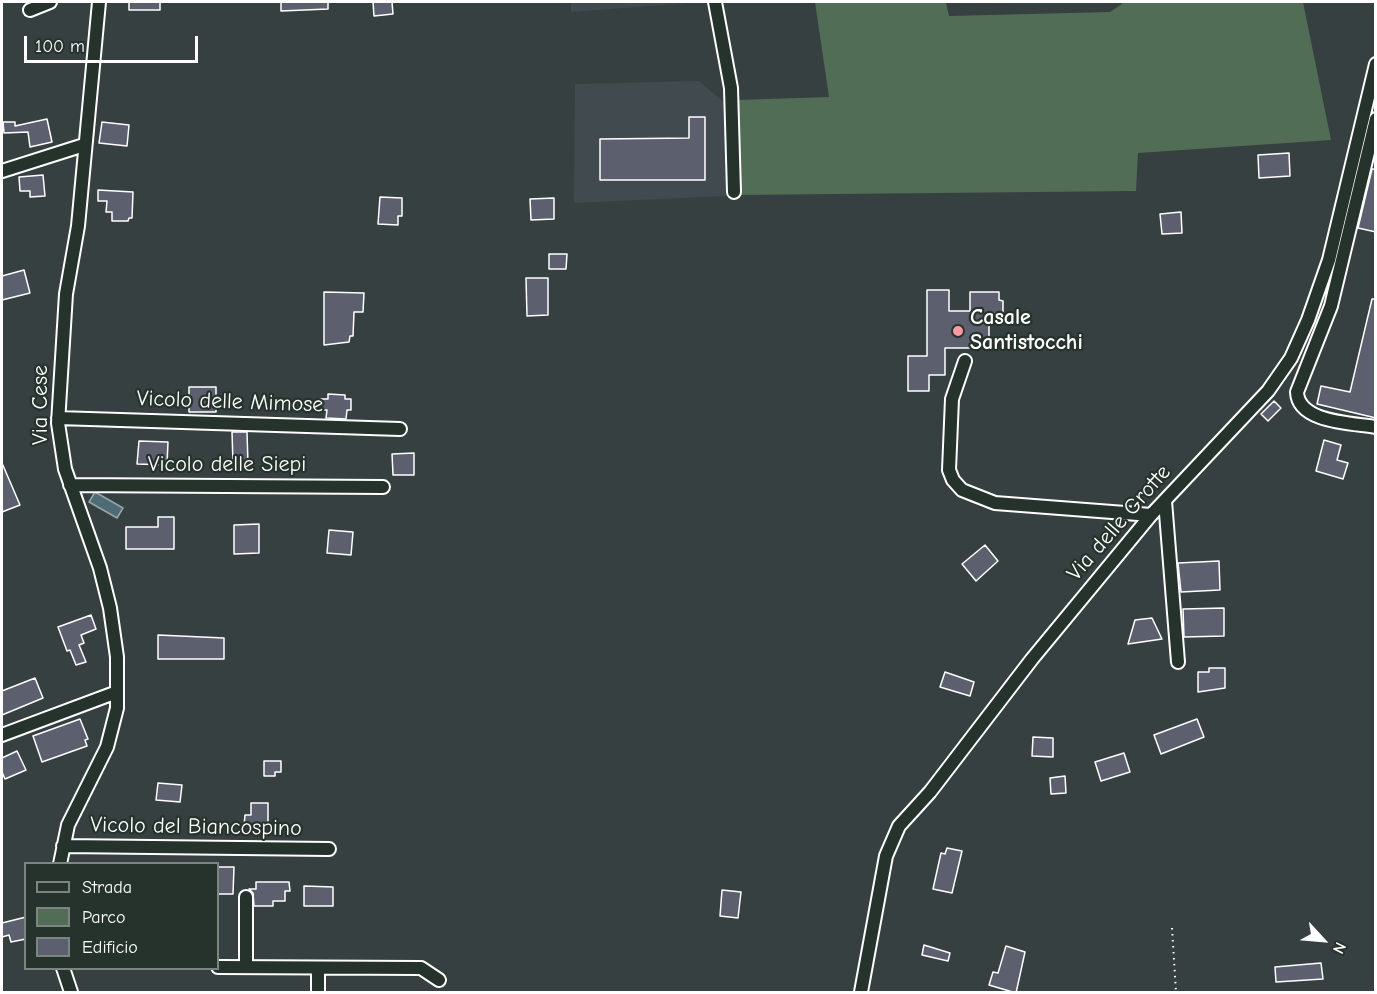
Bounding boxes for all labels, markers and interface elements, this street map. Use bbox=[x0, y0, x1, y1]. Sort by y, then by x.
scale bar bbox=[27, 24, 201, 62]
text: 100 m bbox=[35, 36, 85, 57]
place label: Casale Santistocchi bbox=[970, 305, 1083, 356]
marker: Casale Santistocchi bbox=[951, 324, 965, 338]
street label: Via Cese bbox=[28, 365, 54, 445]
street label: Vicolo delle Mimose bbox=[136, 386, 324, 418]
street label: Vicolo delle Siepi bbox=[148, 452, 306, 478]
street label: Via delle Grotte bbox=[1062, 460, 1176, 586]
street label: Vicolo del Biancospino bbox=[90, 812, 302, 842]
legend bbox=[24, 862, 219, 970]
text: Strada bbox=[82, 877, 132, 898]
text: Parco bbox=[82, 907, 125, 928]
north arrow bbox=[1293, 910, 1353, 970]
text: Edificio bbox=[82, 937, 138, 958]
text: N bbox=[1329, 939, 1350, 957]

